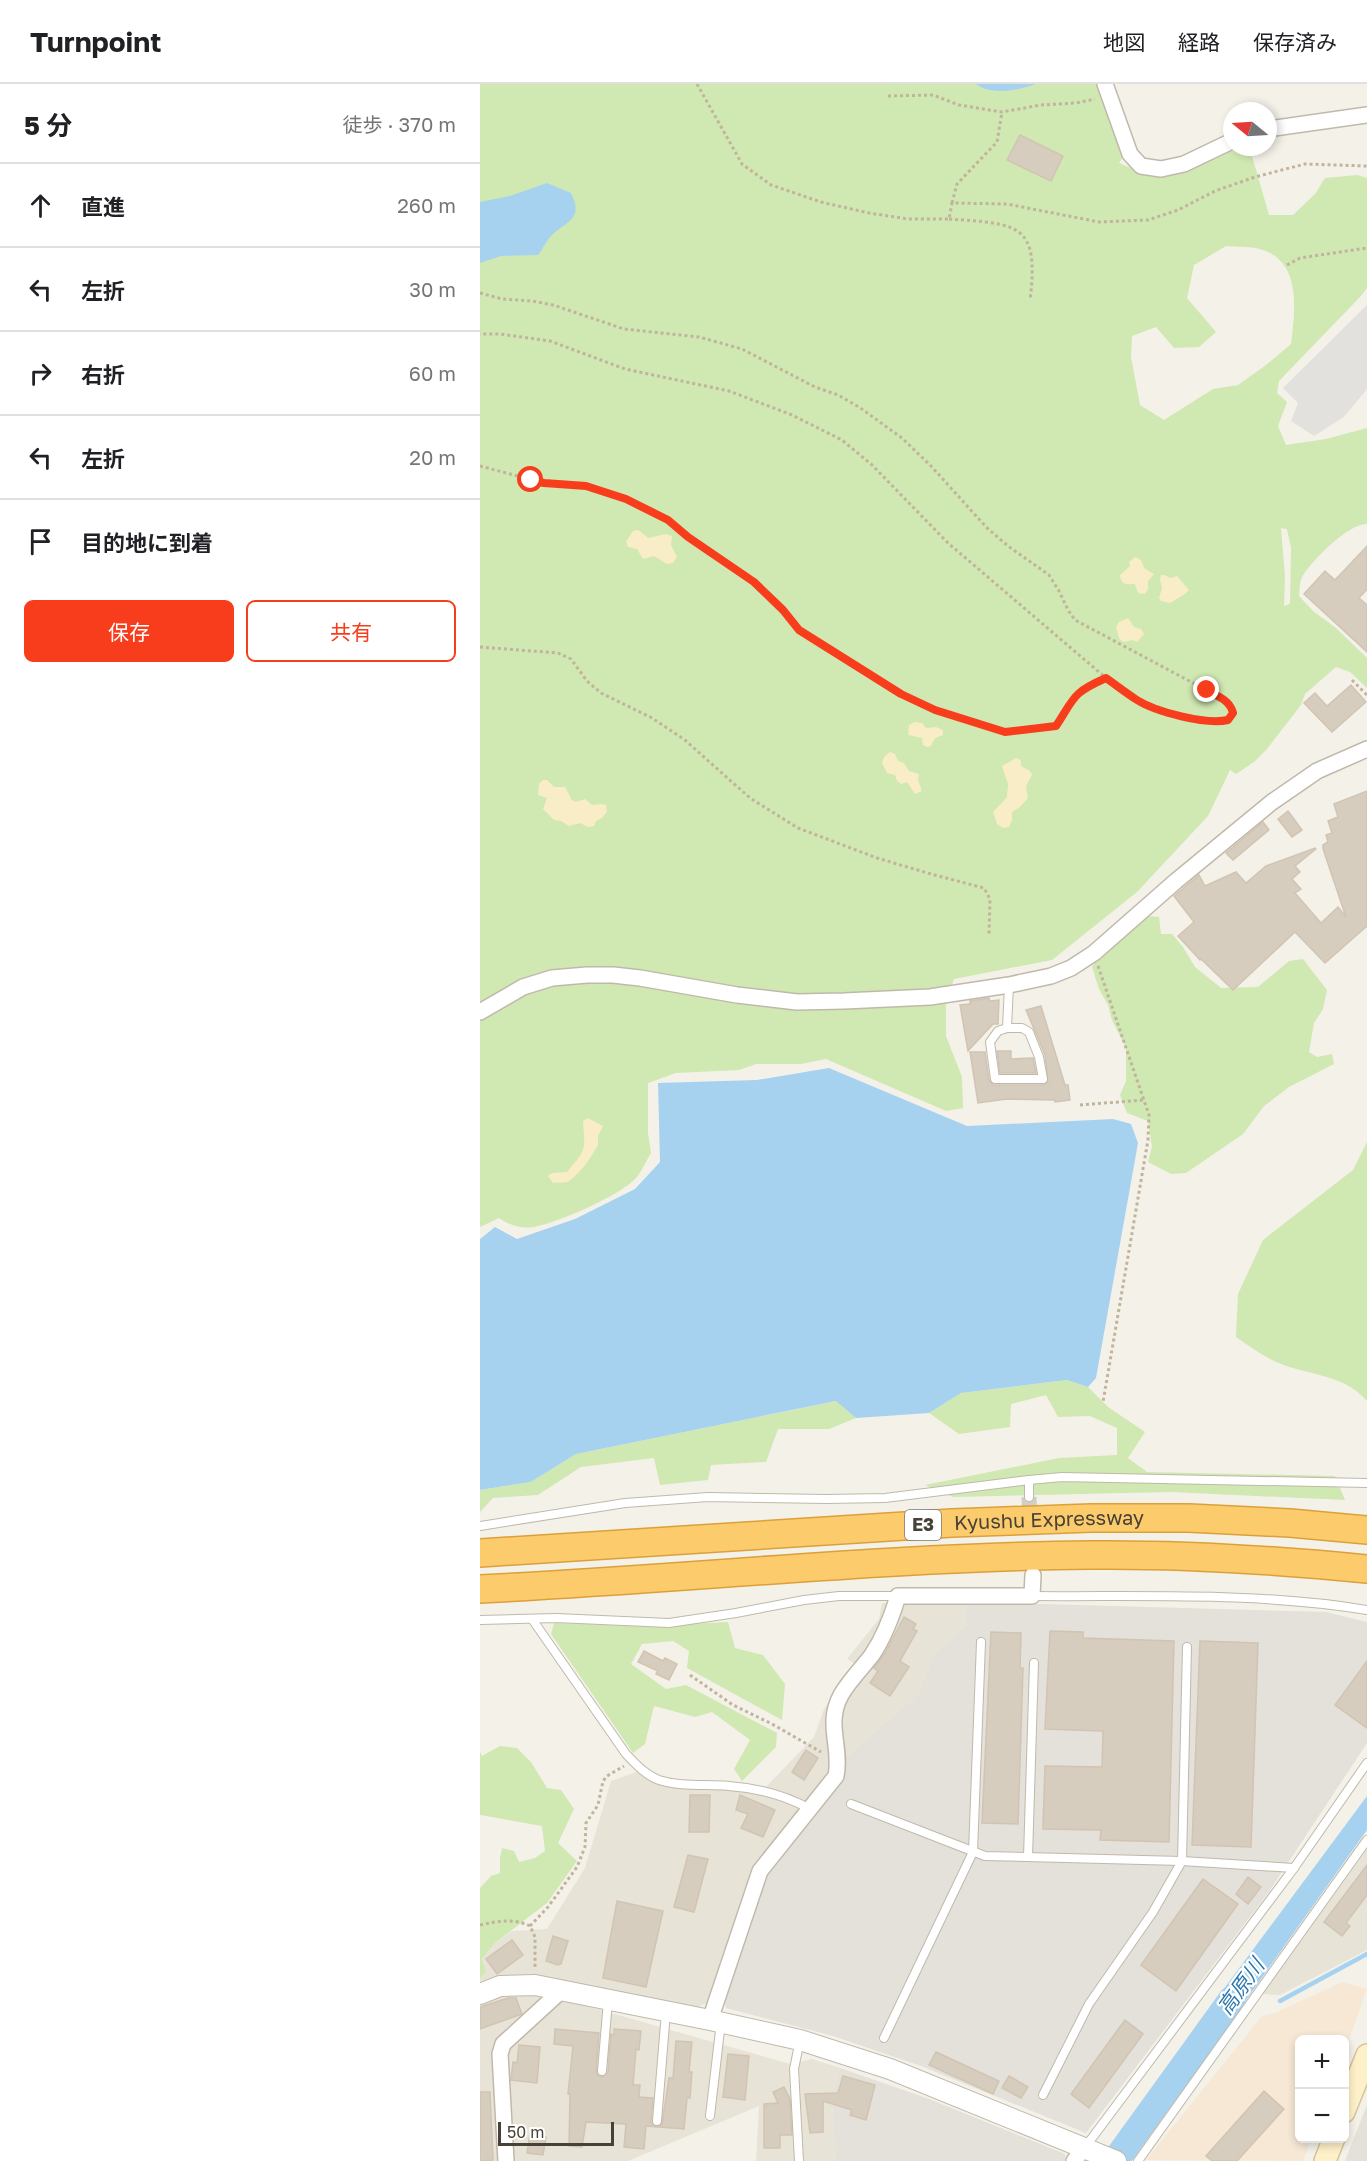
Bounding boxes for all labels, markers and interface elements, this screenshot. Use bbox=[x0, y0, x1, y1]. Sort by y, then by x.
text: Turnpoint bbox=[30, 25, 161, 58]
text: 地図 bbox=[1103, 29, 1145, 55]
text: 経路 bbox=[1178, 29, 1220, 55]
text: 保存済み bbox=[1253, 29, 1337, 55]
north arrow bbox=[1223, 102, 1277, 156]
text: 5 分 bbox=[24, 110, 72, 141]
text: 徒歩 · 370 m bbox=[343, 112, 456, 136]
icon: ahead bbox=[24, 189, 57, 222]
text: 直進 bbox=[81, 193, 125, 220]
text: 260 m bbox=[397, 193, 456, 217]
icon: left bbox=[24, 273, 57, 306]
text: 左折 bbox=[81, 277, 125, 304]
text: 30 m bbox=[409, 277, 456, 301]
icon: right bbox=[24, 357, 57, 390]
text: 右折 bbox=[81, 361, 125, 388]
text: 60 m bbox=[409, 361, 456, 385]
icon: left bbox=[24, 441, 57, 474]
text: 左折 bbox=[81, 445, 125, 472]
text: 20 m bbox=[409, 445, 456, 469]
route start bbox=[517, 466, 543, 492]
icon: arrive bbox=[24, 525, 57, 558]
text: 目的地に到着 bbox=[81, 529, 213, 556]
button: 保存 bbox=[24, 600, 234, 662]
button: 共有 bbox=[246, 600, 456, 662]
route end bbox=[1193, 676, 1219, 702]
street label: Kyushu Expressway bbox=[953, 1505, 1144, 1534]
road number: E3 bbox=[905, 1510, 941, 1540]
water label: 高原川 bbox=[1211, 1952, 1270, 2020]
map controls bbox=[1295, 2035, 1349, 2143]
button: + bbox=[1295, 2035, 1349, 2089]
button: − bbox=[1295, 2089, 1349, 2143]
scale bar bbox=[498, 2119, 614, 2146]
text: 50 m bbox=[507, 2122, 544, 2142]

